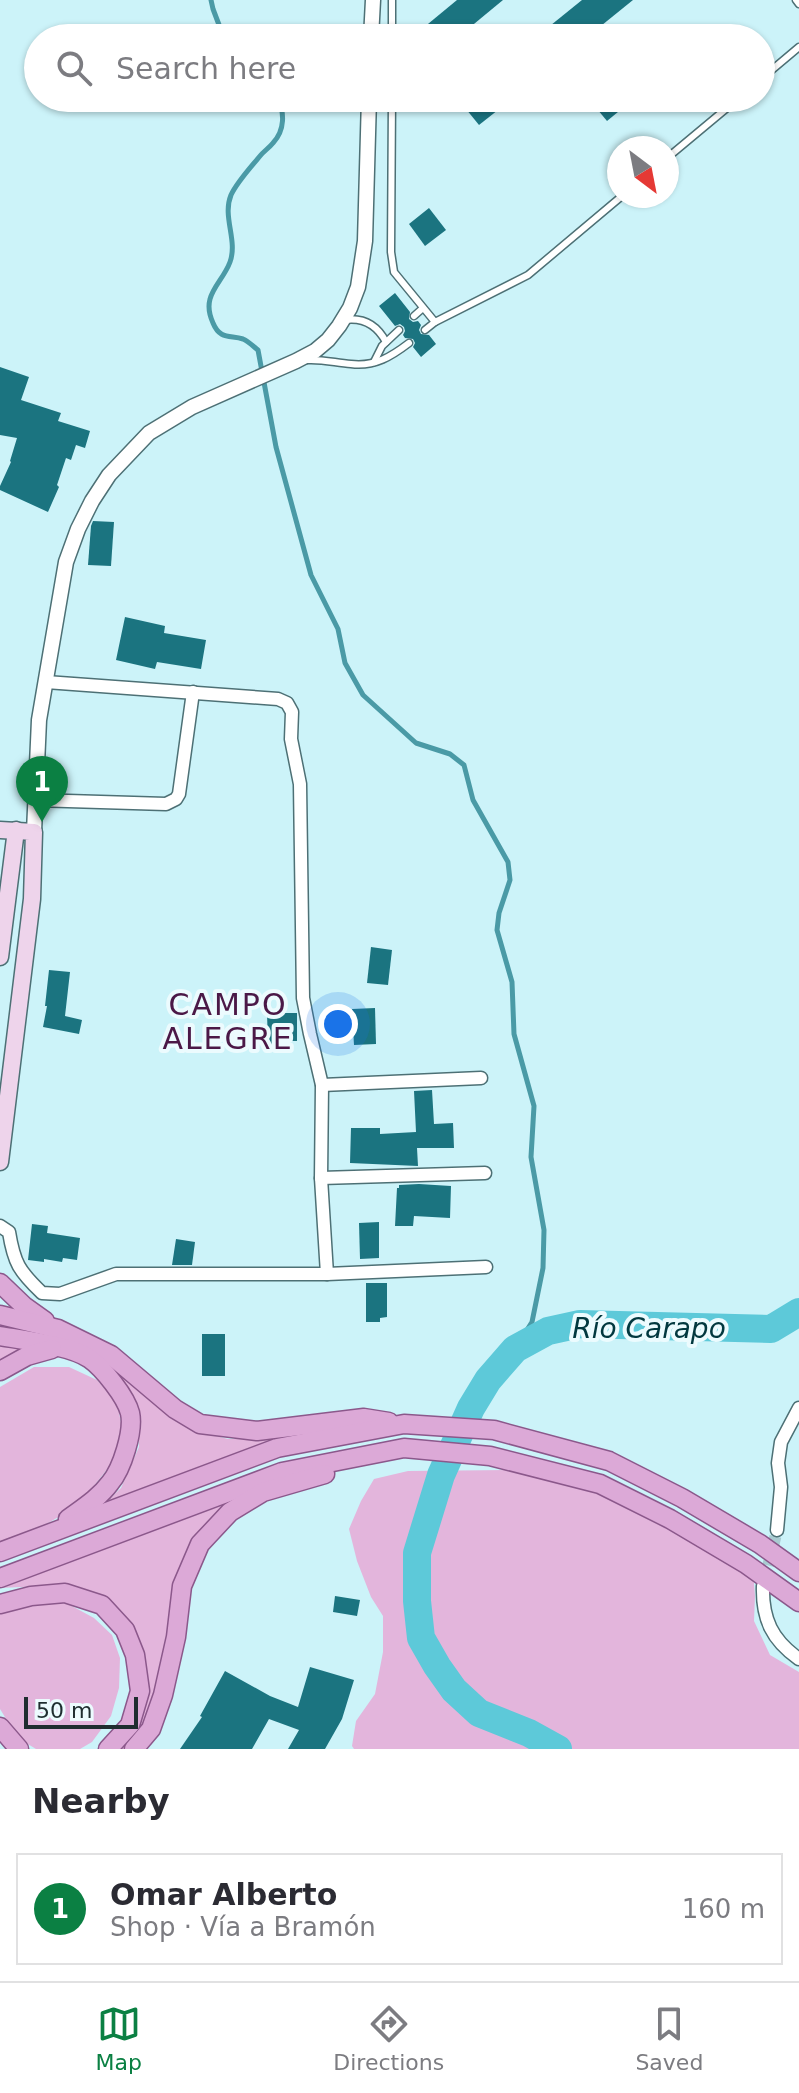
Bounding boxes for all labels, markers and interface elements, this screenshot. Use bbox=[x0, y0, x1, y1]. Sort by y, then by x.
search box bbox=[24, 24, 775, 112]
icon: search bbox=[52, 46, 96, 90]
text: Search here bbox=[116, 51, 296, 86]
north arrow bbox=[607, 136, 679, 208]
pin: 1 bbox=[16, 756, 68, 822]
district label: CAMPO ALEGRE bbox=[162, 987, 294, 1056]
your location bbox=[318, 1004, 358, 1044]
water label: Río Carapo bbox=[572, 1312, 726, 1345]
scale bar bbox=[24, 1693, 138, 1729]
text: 50 m bbox=[36, 1698, 92, 1723]
text: Nearby bbox=[32, 1781, 170, 1821]
text: Omar Alberto bbox=[110, 1877, 337, 1912]
text: 1 bbox=[51, 1894, 69, 1924]
text: 160 m bbox=[682, 1894, 765, 1924]
text: Shop · Vía a Bramón bbox=[110, 1912, 376, 1942]
tab: Map bbox=[96, 2002, 142, 2075]
tab: Directions bbox=[333, 2002, 444, 2075]
tab: Saved bbox=[635, 2002, 703, 2075]

